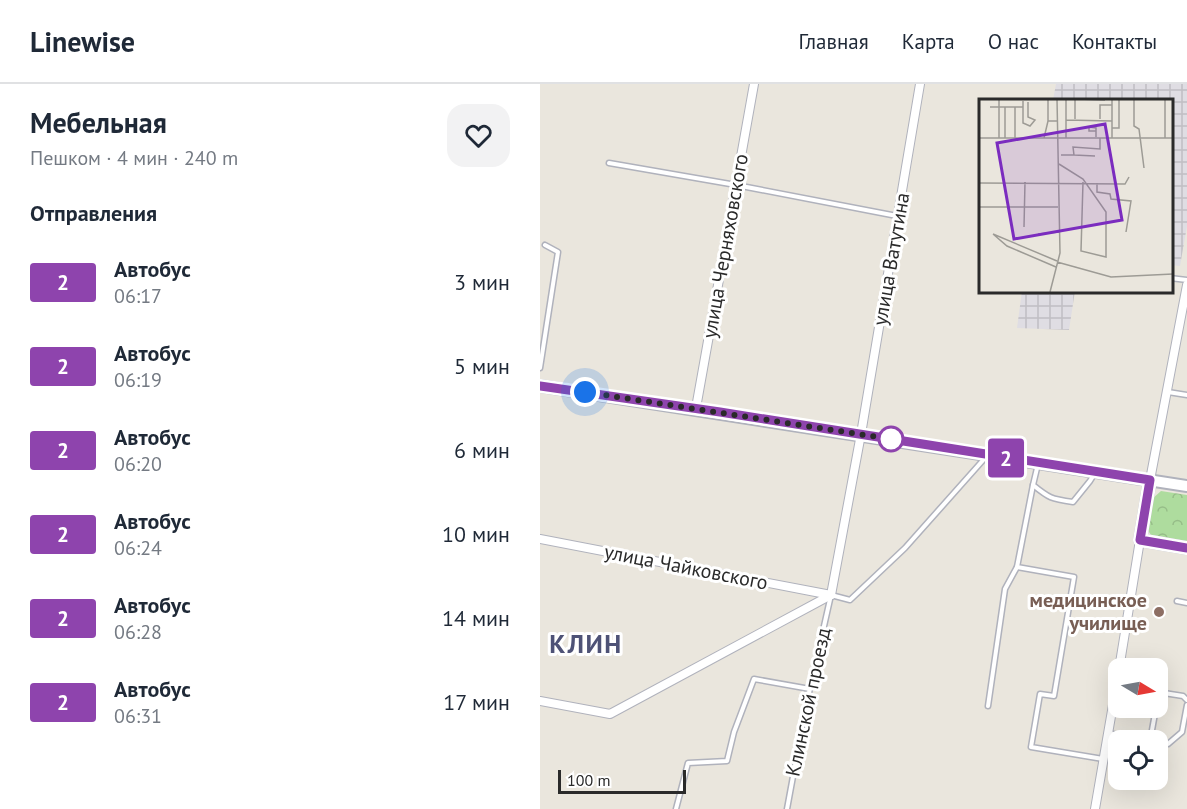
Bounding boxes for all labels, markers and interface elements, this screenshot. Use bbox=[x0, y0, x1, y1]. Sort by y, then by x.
text: Linewise bbox=[30, 23, 135, 60]
text: Главная bbox=[798, 28, 869, 55]
text: Карта bbox=[902, 28, 955, 55]
text: О нас bbox=[988, 28, 1039, 55]
text: Контакты bbox=[1072, 28, 1157, 55]
inset map bbox=[979, 99, 1172, 292]
text: Мебельная bbox=[30, 104, 167, 141]
button: heart bbox=[447, 104, 510, 167]
text: Пешком · 4 мин · 240 m bbox=[30, 145, 238, 171]
street label: улица Черняховского bbox=[696, 152, 754, 340]
street label: улица Ватутина bbox=[866, 190, 916, 328]
text: Отправления bbox=[30, 199, 157, 227]
text: Автобус bbox=[114, 255, 191, 283]
text: 3 мин bbox=[454, 268, 510, 296]
text: 2 bbox=[57, 269, 69, 296]
text: 06:17 bbox=[114, 283, 162, 309]
text: Автобус bbox=[114, 339, 191, 367]
text: 5 мин bbox=[454, 352, 510, 380]
text: 2 bbox=[57, 353, 69, 380]
text: 06:19 bbox=[114, 367, 162, 393]
your location bbox=[570, 377, 600, 407]
text: Автобус bbox=[114, 423, 191, 451]
unlabelled marker bbox=[878, 426, 904, 452]
text: 6 мин bbox=[454, 436, 510, 464]
text: 2 bbox=[57, 437, 69, 464]
line badge: 2 bbox=[986, 438, 1026, 478]
text: 2 bbox=[1000, 445, 1012, 472]
text: 06:20 bbox=[114, 451, 162, 477]
text: Автобус bbox=[114, 507, 191, 535]
text: 10 мин bbox=[442, 520, 510, 548]
text: 2 bbox=[57, 521, 69, 548]
text: 06:24 bbox=[114, 535, 162, 561]
street label: улица Чайковского bbox=[602, 538, 770, 596]
place label: медицинское училище bbox=[1030, 587, 1147, 636]
text: Автобус bbox=[114, 591, 191, 619]
text: 14 мин bbox=[442, 604, 510, 632]
text: 2 bbox=[57, 605, 69, 632]
marker: медицинское училище bbox=[1152, 605, 1166, 619]
text: 06:28 bbox=[114, 619, 162, 645]
street label: Клинской проезд bbox=[780, 625, 836, 779]
district label: КЛИН bbox=[549, 627, 623, 660]
north arrow bbox=[1108, 658, 1168, 718]
map controls bbox=[1108, 658, 1168, 790]
text: Автобус bbox=[114, 675, 191, 703]
text: 17 мин bbox=[443, 688, 510, 716]
text: 2 bbox=[57, 689, 69, 716]
text: 06:31 bbox=[114, 703, 162, 729]
button: locate bbox=[1108, 730, 1168, 790]
scale bar bbox=[558, 767, 686, 794]
text: 100 m bbox=[567, 770, 610, 790]

